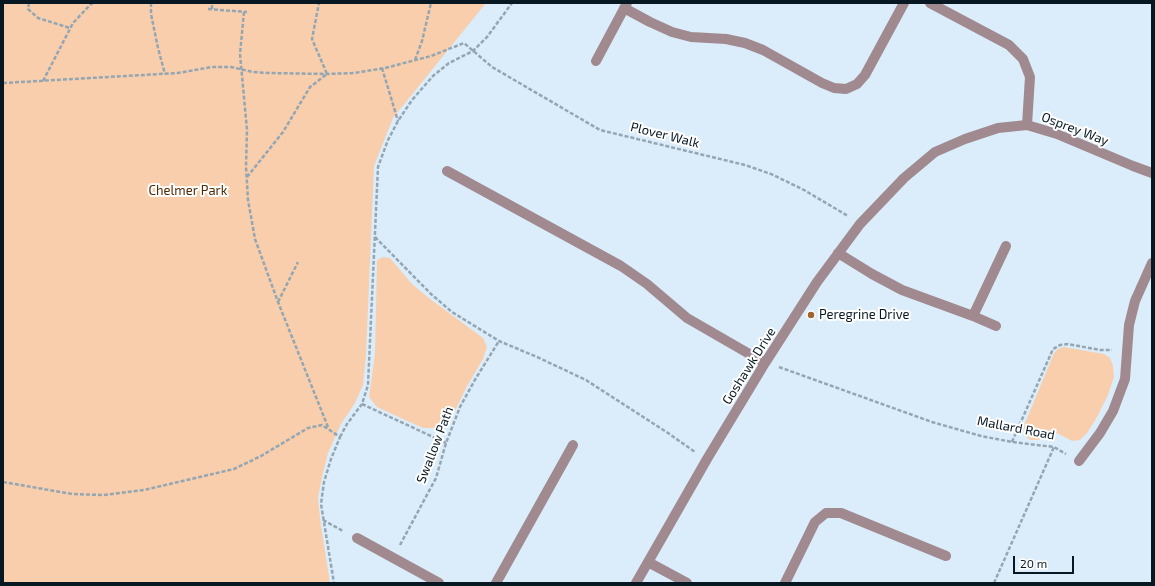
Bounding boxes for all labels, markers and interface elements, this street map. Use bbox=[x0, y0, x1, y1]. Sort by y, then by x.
street label: Osprey Way bbox=[1039, 109, 1111, 149]
street label: Plover Walk bbox=[629, 119, 701, 151]
park label: Chelmer Park bbox=[149, 183, 227, 199]
place label: Peregrine Drive bbox=[819, 307, 910, 323]
marker: Peregrine Drive bbox=[806, 310, 816, 320]
street label: Goshawk Drive bbox=[719, 325, 779, 407]
street label: Swallow Path bbox=[413, 404, 457, 486]
street label: Mallard Road bbox=[976, 413, 1056, 443]
scale bar bbox=[1015, 548, 1076, 574]
text: 20 m bbox=[1020, 556, 1047, 570]

